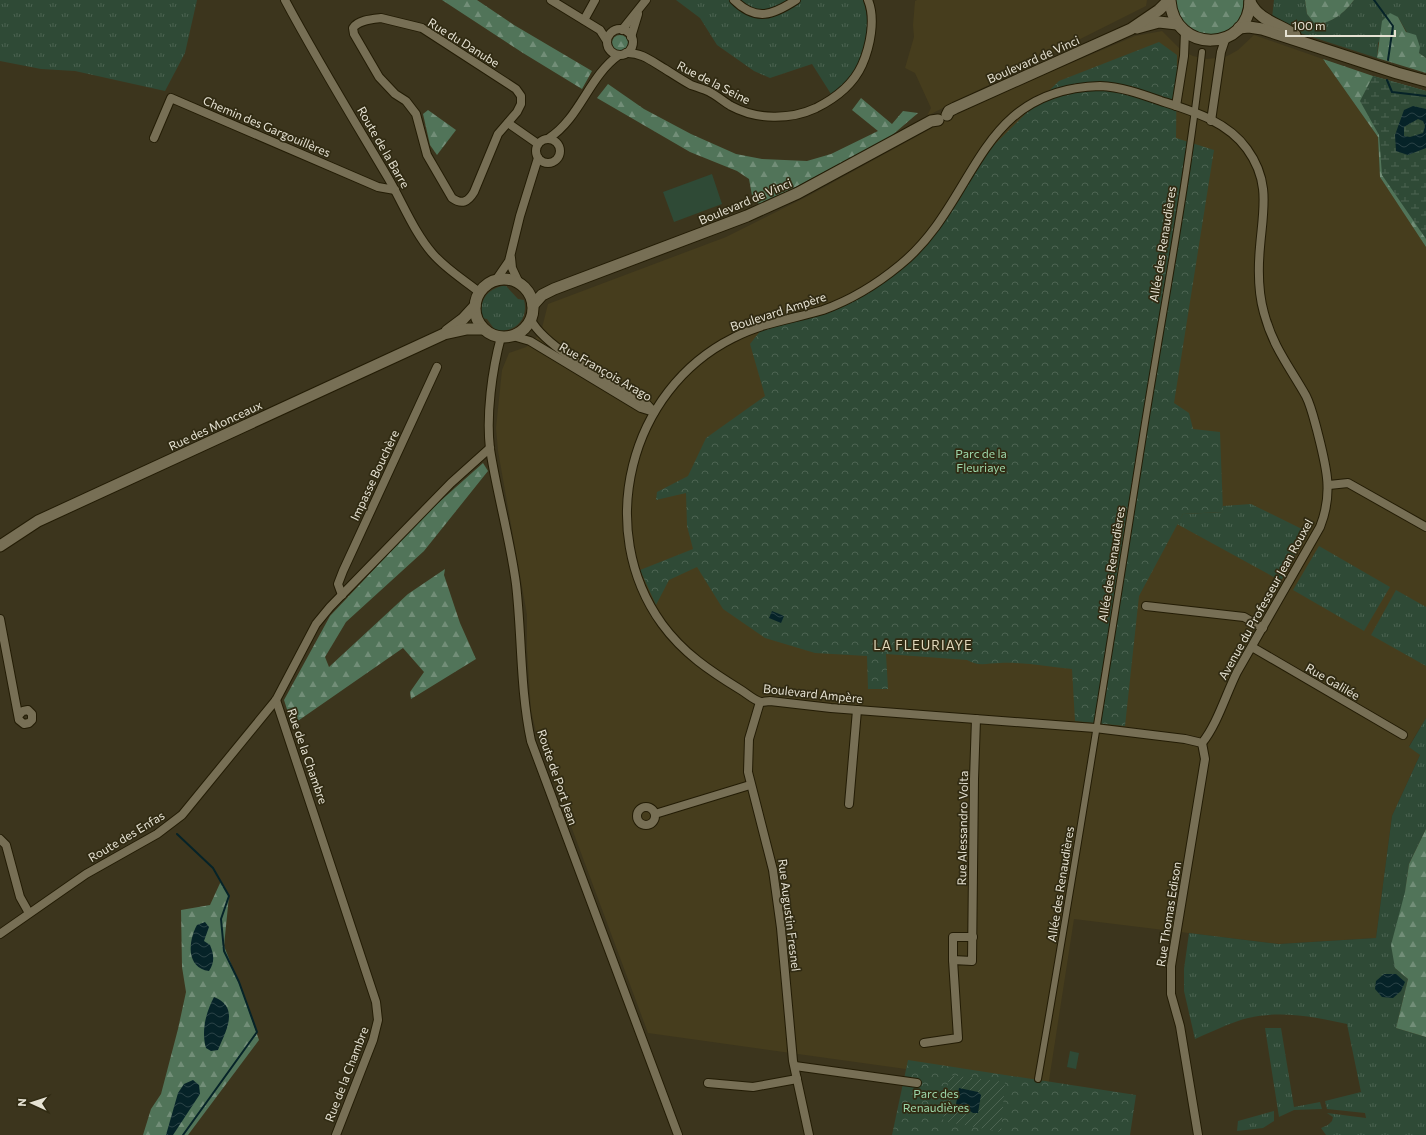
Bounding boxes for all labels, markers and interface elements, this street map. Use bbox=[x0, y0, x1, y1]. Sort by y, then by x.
scale bar bbox=[1286, 12, 1395, 38]
street label: Rue du Danube bbox=[426, 15, 502, 69]
text: 100 m bbox=[1292, 18, 1326, 32]
street label: Boulevard de Vinci bbox=[985, 32, 1081, 86]
street label: Rue de la Seine bbox=[675, 58, 753, 106]
street label: Chemin des Gargouillères bbox=[201, 93, 333, 159]
street label: Route de la Barre bbox=[355, 104, 413, 190]
street label: Boulevard de Vinci bbox=[696, 175, 794, 227]
street label: Allée des Renaudières bbox=[1146, 185, 1178, 303]
street label: Boulevard Ampère bbox=[728, 289, 828, 333]
street label: Rue François Arago bbox=[557, 339, 655, 403]
street label: Rue des Monceaux bbox=[166, 397, 264, 453]
street label: Impasse Bouchère bbox=[347, 427, 401, 523]
park label: Parc de la Fleuriaye bbox=[955, 446, 1007, 474]
street label: Allée des Renaudières bbox=[1095, 505, 1127, 623]
street label: Avenue du Professeur Jean Rouxel bbox=[1215, 516, 1316, 682]
district label: LA FLEURIAYE bbox=[873, 637, 973, 653]
street label: Rue Galilée bbox=[1303, 660, 1363, 702]
street label: Boulevard Ampère bbox=[763, 681, 863, 705]
street label: Rue de la Chambre bbox=[285, 706, 331, 806]
street label: Route de Port Jean bbox=[534, 727, 581, 827]
street label: Rue Alessandro Volta bbox=[954, 770, 970, 886]
street label: Route des Enfas bbox=[85, 808, 167, 864]
street label: Allée des Renaudières bbox=[1044, 825, 1076, 943]
street label: Rue Augustin Fresnel bbox=[776, 858, 804, 972]
street label: Rue Thomas Edison bbox=[1153, 860, 1183, 968]
street label: Rue de la Chambre bbox=[321, 1025, 371, 1123]
north arrow bbox=[12, 1083, 52, 1123]
park label: Parc des Renaudières bbox=[903, 1086, 969, 1114]
text: N bbox=[15, 1098, 28, 1107]

